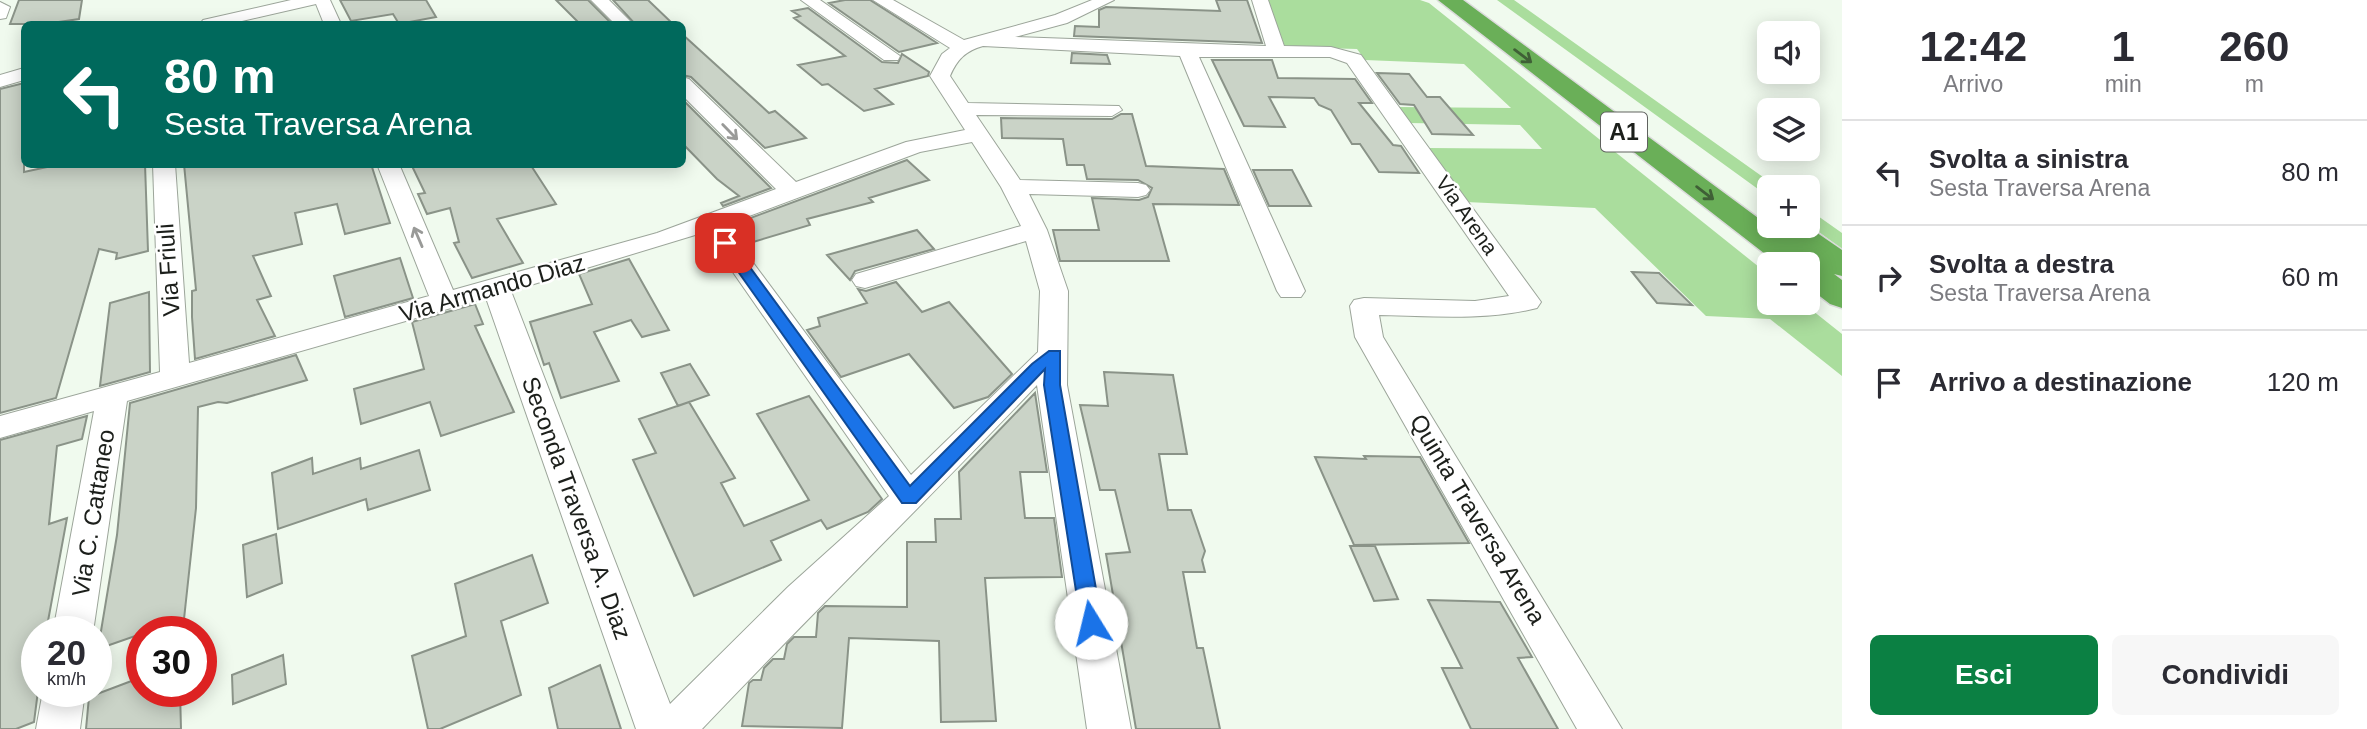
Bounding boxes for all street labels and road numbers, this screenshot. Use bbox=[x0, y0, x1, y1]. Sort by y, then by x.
road number: A1 bbox=[1601, 113, 1647, 152]
street label: Via Arena bbox=[1432, 171, 1503, 259]
street label: Via Friuli bbox=[151, 223, 185, 317]
street label: Via Armando Diaz bbox=[396, 249, 588, 327]
street label: Seconda Traversa A. Diaz bbox=[517, 373, 637, 643]
street label: Quinta Traversa Arena bbox=[1405, 409, 1552, 629]
street label: Via C. Cattaneo bbox=[66, 427, 120, 599]

